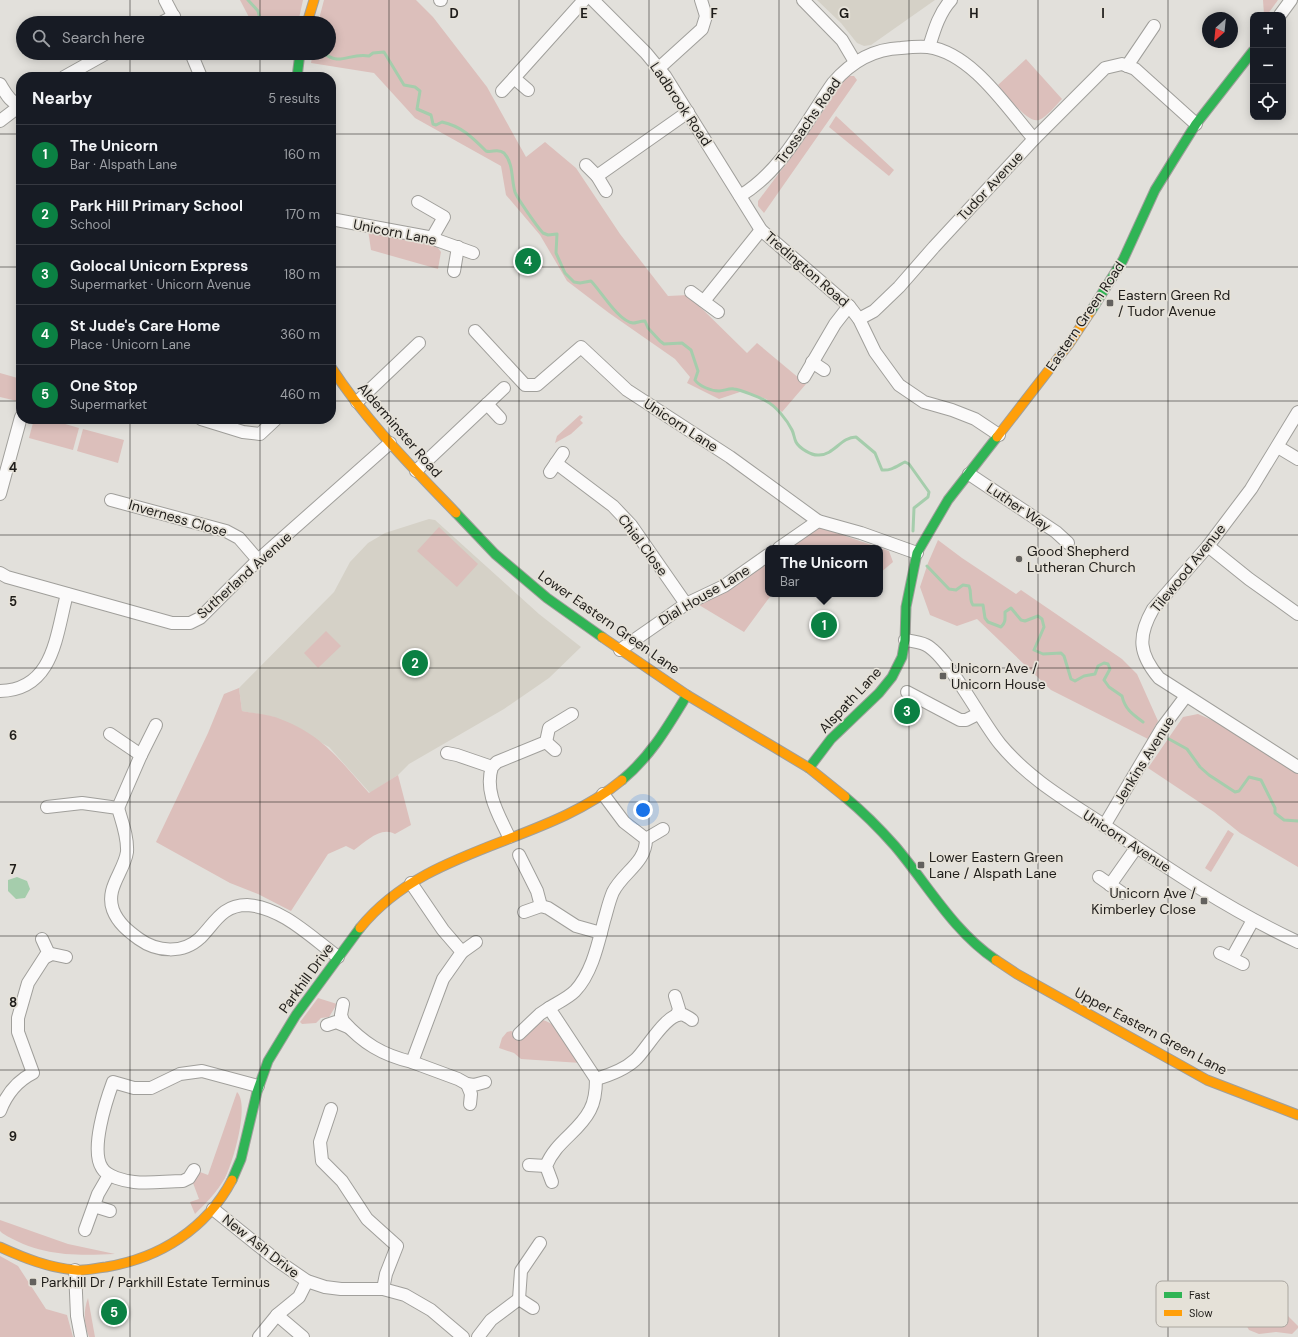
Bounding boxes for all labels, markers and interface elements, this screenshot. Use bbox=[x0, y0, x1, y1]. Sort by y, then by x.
text: D bbox=[449, 5, 459, 22]
text: E bbox=[580, 5, 588, 22]
text: F bbox=[710, 5, 718, 22]
text: G bbox=[839, 5, 849, 22]
text: H bbox=[969, 5, 979, 22]
text: I bbox=[1101, 5, 1105, 22]
north arrow bbox=[1202, 12, 1238, 48]
map controls bbox=[1250, 12, 1286, 120]
button: + bbox=[1250, 12, 1286, 48]
search box bbox=[16, 16, 336, 60]
icon: search bbox=[30, 27, 52, 49]
text: Search here bbox=[62, 28, 145, 48]
button: − bbox=[1250, 48, 1286, 84]
street label: Ladbrook Road bbox=[646, 59, 716, 149]
street label: Trossachs Road bbox=[772, 74, 844, 168]
button: locate bbox=[1250, 84, 1286, 120]
text: Nearby bbox=[32, 87, 92, 109]
text: 5 results bbox=[268, 90, 320, 107]
text: The Unicorn bbox=[70, 136, 158, 156]
text: 1 bbox=[43, 146, 47, 163]
text: 160 m bbox=[284, 146, 320, 163]
street label: Tudor Avenue bbox=[953, 147, 1027, 225]
text: Bar · Alspath Lane bbox=[70, 156, 177, 173]
text: Park Hill Primary School bbox=[70, 196, 243, 216]
text: 2 bbox=[41, 206, 49, 223]
text: 170 m bbox=[285, 206, 320, 223]
street label: Unicorn Lane bbox=[352, 215, 438, 249]
text: School bbox=[70, 216, 111, 233]
street label: Tredington Road bbox=[761, 227, 853, 311]
pin: 4 bbox=[515, 246, 541, 276]
text: Golocal Unicorn Express bbox=[70, 256, 248, 276]
street label: Eastern Green Road bbox=[1042, 258, 1128, 374]
text: 3 bbox=[41, 266, 49, 283]
text: 180 m bbox=[284, 266, 320, 283]
text: Supermarket · Unicorn Avenue bbox=[70, 276, 251, 293]
place label: Eastern Green Rd / Tudor Avenue bbox=[1118, 286, 1230, 320]
marker: Eastern Green Rd / Tudor Avenue bbox=[1105, 298, 1115, 308]
text: St Jude's Care Home bbox=[70, 316, 220, 336]
text: 4 bbox=[41, 326, 49, 343]
text: 360 m bbox=[280, 326, 320, 343]
text: Place · Unicorn Lane bbox=[70, 336, 191, 353]
text: One Stop bbox=[70, 376, 138, 396]
street label: Alderminster Road bbox=[354, 379, 446, 481]
text: 5 bbox=[41, 386, 49, 403]
text: 460 m bbox=[280, 386, 320, 403]
street label: Unicorn Lane bbox=[641, 394, 721, 456]
text: Supermarket bbox=[70, 396, 147, 413]
text: 4 bbox=[9, 459, 17, 476]
street label: Luther Way bbox=[983, 479, 1055, 535]
street label: Inverness Close bbox=[127, 495, 229, 541]
street label: Chiel Close bbox=[614, 511, 672, 579]
street label: Tilewood Avenue bbox=[1147, 520, 1229, 616]
street label: Sutherland Avenue bbox=[193, 528, 295, 622]
place label: Good Shepherd Lutheran Church bbox=[1027, 542, 1136, 576]
popup bbox=[765, 545, 883, 597]
text: The Unicorn bbox=[780, 553, 868, 573]
marker: Good Shepherd Lutheran Church bbox=[1014, 554, 1024, 564]
street label: Dial House Lane bbox=[655, 561, 753, 629]
street label: Lower Eastern Green Lane bbox=[535, 566, 683, 678]
text: Bar bbox=[780, 573, 800, 590]
text: 5 bbox=[9, 593, 17, 610]
pin: 1 bbox=[811, 610, 837, 640]
pin: 2 bbox=[402, 648, 428, 678]
place label: Unicorn Ave / Unicorn House bbox=[951, 659, 1046, 693]
street label: Alspath Lane bbox=[815, 663, 885, 737]
marker: Unicorn Ave / Unicorn House bbox=[938, 671, 948, 681]
pin: 3 bbox=[894, 696, 920, 726]
street label: Jenkins Avenue bbox=[1110, 713, 1178, 807]
text: 6 bbox=[9, 727, 17, 744]
your location bbox=[633, 800, 653, 820]
street label: Unicorn Avenue bbox=[1080, 806, 1174, 876]
place label: Lower Eastern Green Lane / Alspath Lane bbox=[929, 848, 1063, 882]
marker: Lower Eastern Green Lane / Alspath Lane bbox=[916, 860, 926, 870]
text: 7 bbox=[10, 861, 17, 878]
place label: Unicorn Ave / Kimberley Close bbox=[1091, 884, 1197, 918]
marker: Unicorn Ave / Kimberley Close bbox=[1199, 896, 1209, 906]
street label: Parkhill Drive bbox=[275, 939, 337, 1017]
street label: Upper Eastern Green Lane bbox=[1072, 983, 1230, 1079]
text: 8 bbox=[9, 994, 17, 1011]
text: 9 bbox=[9, 1128, 17, 1145]
street label: New Ash Drive bbox=[219, 1210, 303, 1282]
place label: Parkhill Dr / Parkhill Estate Terminus bbox=[41, 1273, 270, 1291]
marker: Parkhill Dr / Parkhill Estate Terminus bbox=[28, 1277, 38, 1287]
legend bbox=[1156, 1281, 1288, 1327]
text: Fast bbox=[1189, 1288, 1210, 1302]
pin: 5 bbox=[101, 1297, 127, 1327]
text: Slow bbox=[1189, 1306, 1213, 1320]

